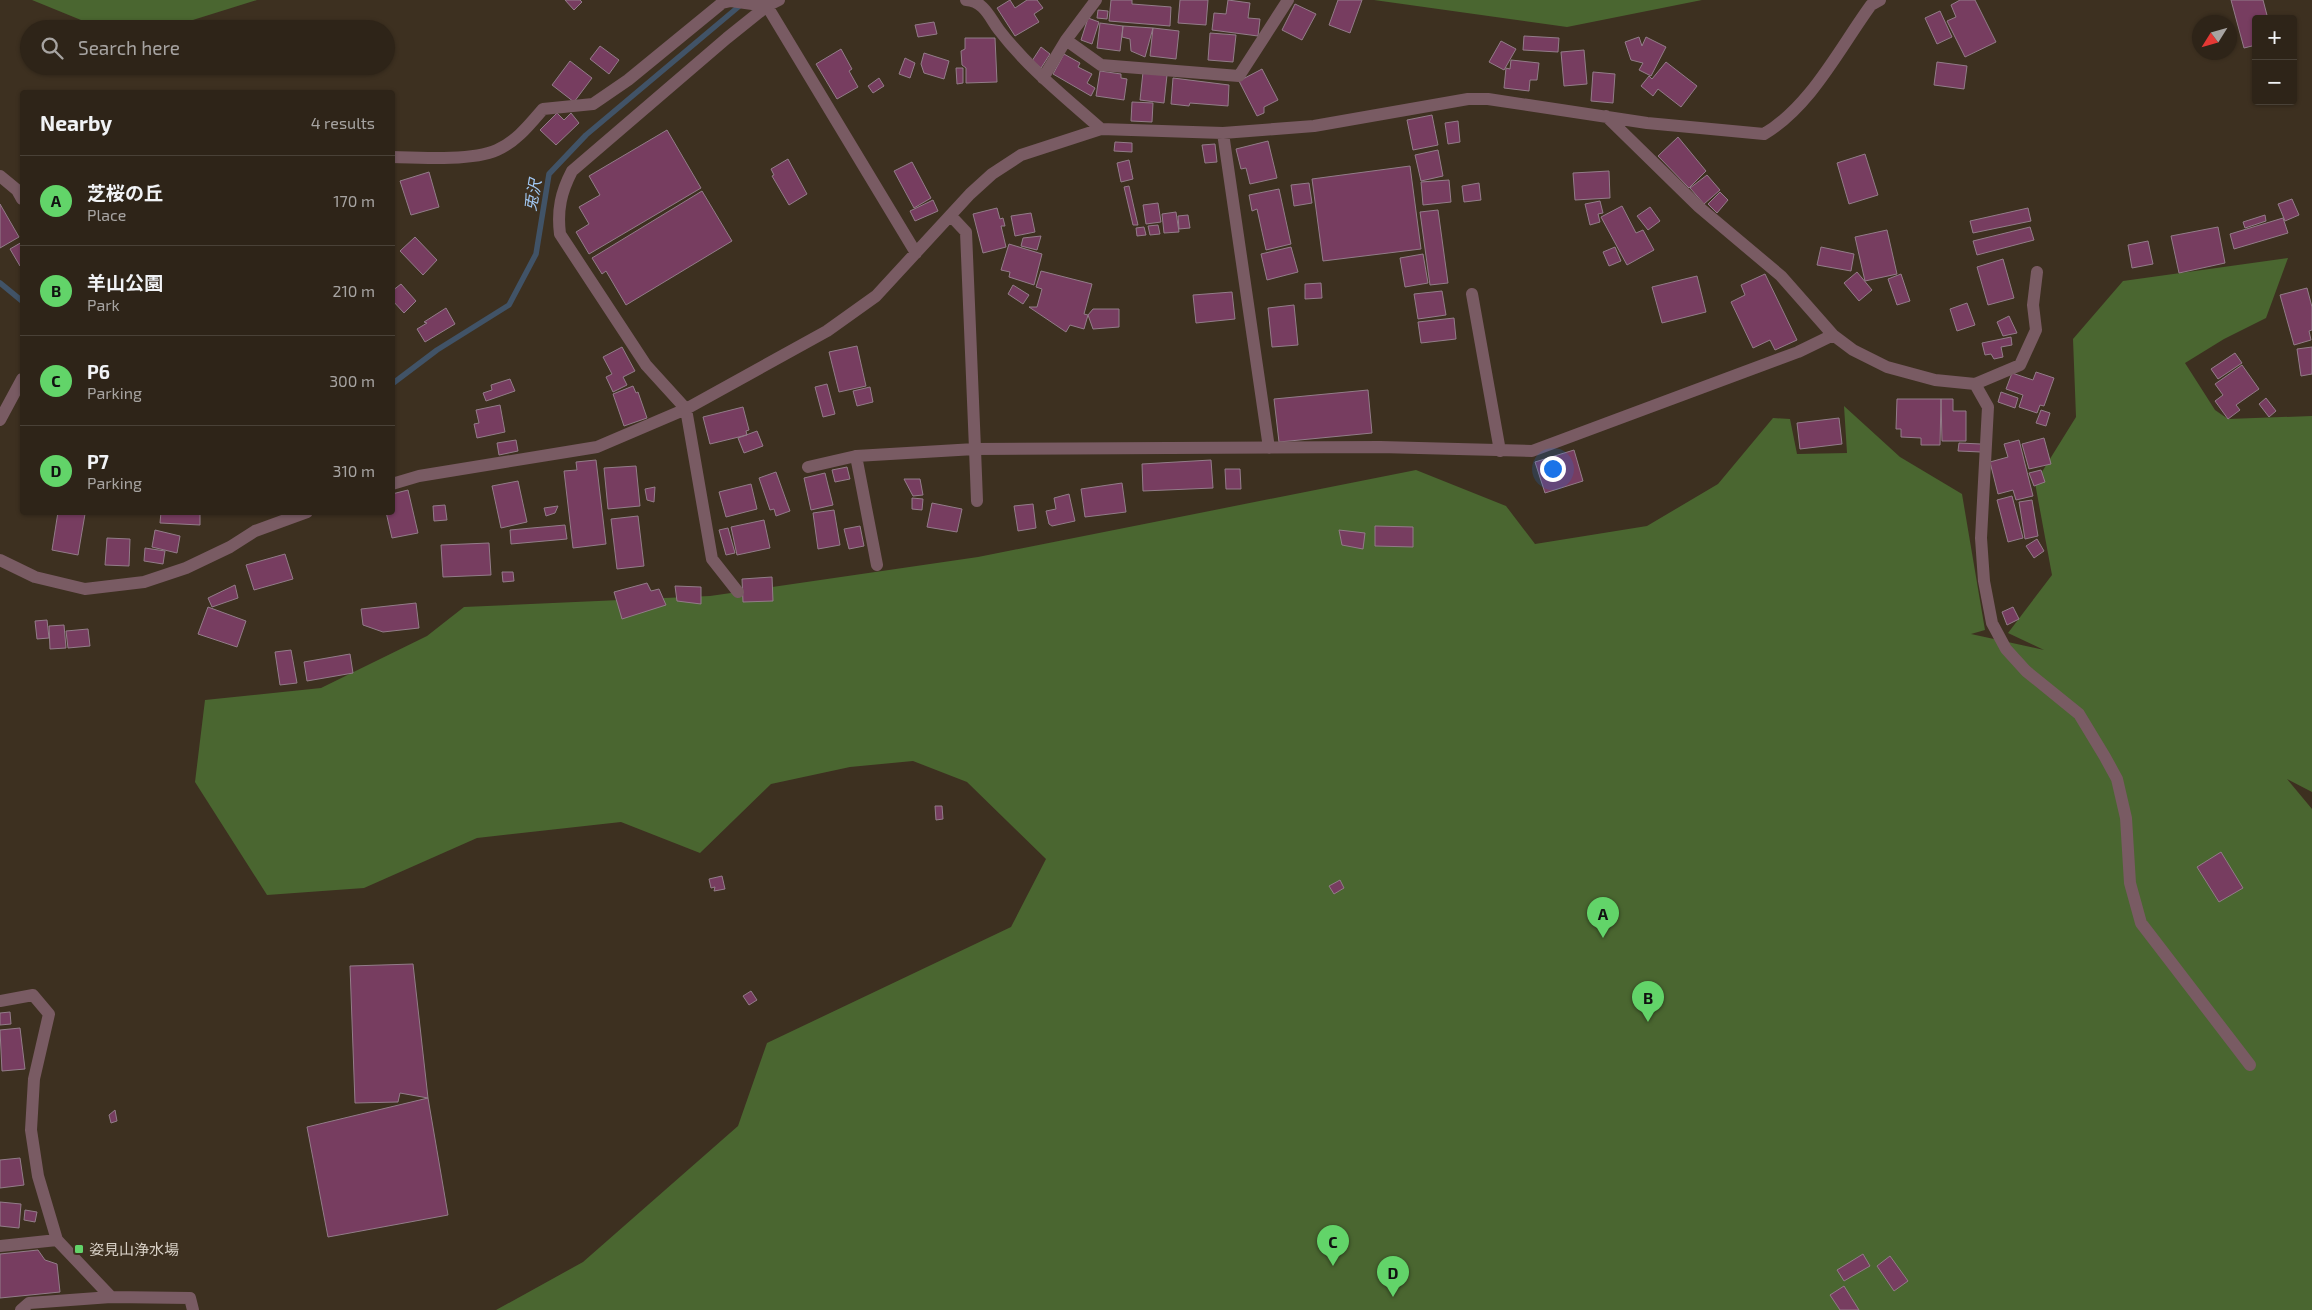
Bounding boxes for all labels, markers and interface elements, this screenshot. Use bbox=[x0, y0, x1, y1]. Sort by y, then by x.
north arrow bbox=[2192, 15, 2237, 60]
map controls bbox=[2252, 15, 2297, 105]
button: + bbox=[2252, 15, 2297, 60]
search box bbox=[20, 20, 395, 75]
icon: search bbox=[38, 34, 66, 62]
text: Search here bbox=[78, 36, 180, 59]
button: − bbox=[2252, 60, 2297, 105]
text: Nearby bbox=[40, 110, 112, 135]
text: 4 results bbox=[311, 113, 375, 132]
water label: 兎沢 bbox=[520, 176, 544, 212]
text: 芝桜の丘 bbox=[87, 181, 163, 204]
text: A bbox=[51, 191, 61, 210]
text: 170 m bbox=[333, 191, 375, 210]
text: Place bbox=[87, 205, 126, 224]
text: 羊山公園 bbox=[87, 271, 163, 294]
text: B bbox=[51, 281, 61, 300]
text: 210 m bbox=[332, 281, 375, 300]
text: Park bbox=[87, 295, 120, 314]
text: P6 bbox=[87, 360, 110, 383]
text: C bbox=[51, 371, 61, 390]
text: 300 m bbox=[329, 371, 375, 390]
text: Parking bbox=[87, 383, 142, 402]
text: P7 bbox=[87, 450, 109, 473]
your location bbox=[1540, 456, 1566, 482]
text: D bbox=[51, 461, 61, 480]
text: 310 m bbox=[333, 461, 375, 480]
text: Parking bbox=[87, 473, 142, 492]
pin: A bbox=[1587, 897, 1619, 938]
pin: B bbox=[1632, 981, 1664, 1022]
pin: C bbox=[1317, 1225, 1349, 1266]
place label: 姿見山浄水場 bbox=[89, 1240, 179, 1258]
marker: 姿見山浄水場 bbox=[73, 1243, 85, 1255]
pin: D bbox=[1377, 1256, 1409, 1297]

